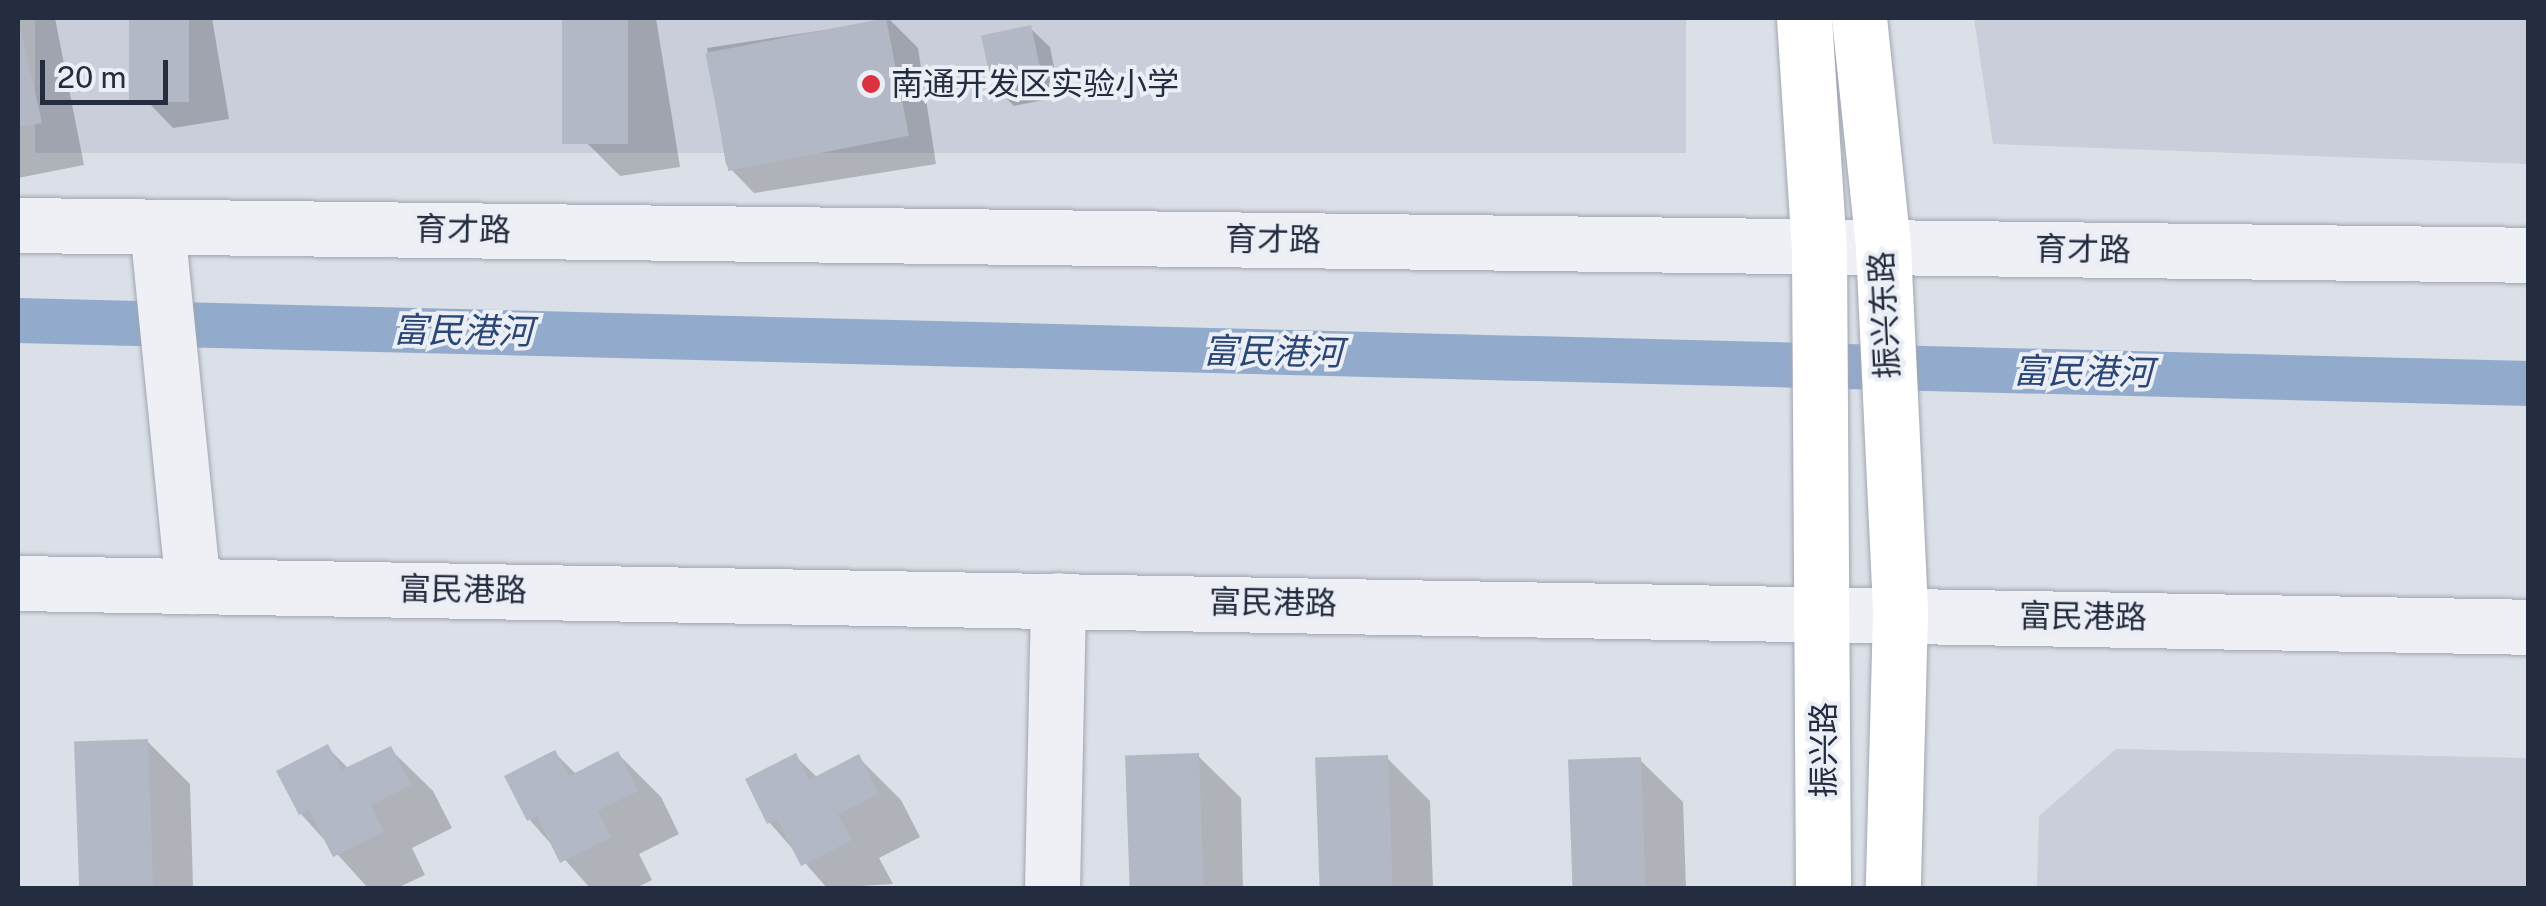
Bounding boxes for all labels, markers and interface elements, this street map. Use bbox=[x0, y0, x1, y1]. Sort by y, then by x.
scale bar bbox=[45, 40, 172, 102]
text: 20 m bbox=[57, 59, 126, 95]
place label: 南通开发区实验小学 bbox=[891, 65, 1179, 103]
marker: 南通开发区实验小学 bbox=[860, 73, 882, 95]
street label: 育才路 bbox=[415, 210, 511, 250]
street label: 育才路 bbox=[1225, 220, 1321, 260]
street label: 育才路 bbox=[2035, 230, 2131, 270]
street label: 振兴东路 bbox=[1862, 250, 1908, 380]
water label: 富民港河 bbox=[393, 309, 533, 353]
water label: 富民港河 bbox=[1203, 330, 1343, 374]
water label: 富民港河 bbox=[2013, 350, 2153, 394]
street label: 富民港路 bbox=[399, 570, 527, 610]
street label: 富民港路 bbox=[1209, 583, 1337, 623]
street label: 富民港路 bbox=[2019, 597, 2147, 637]
street label: 振兴路 bbox=[1805, 702, 1843, 798]

